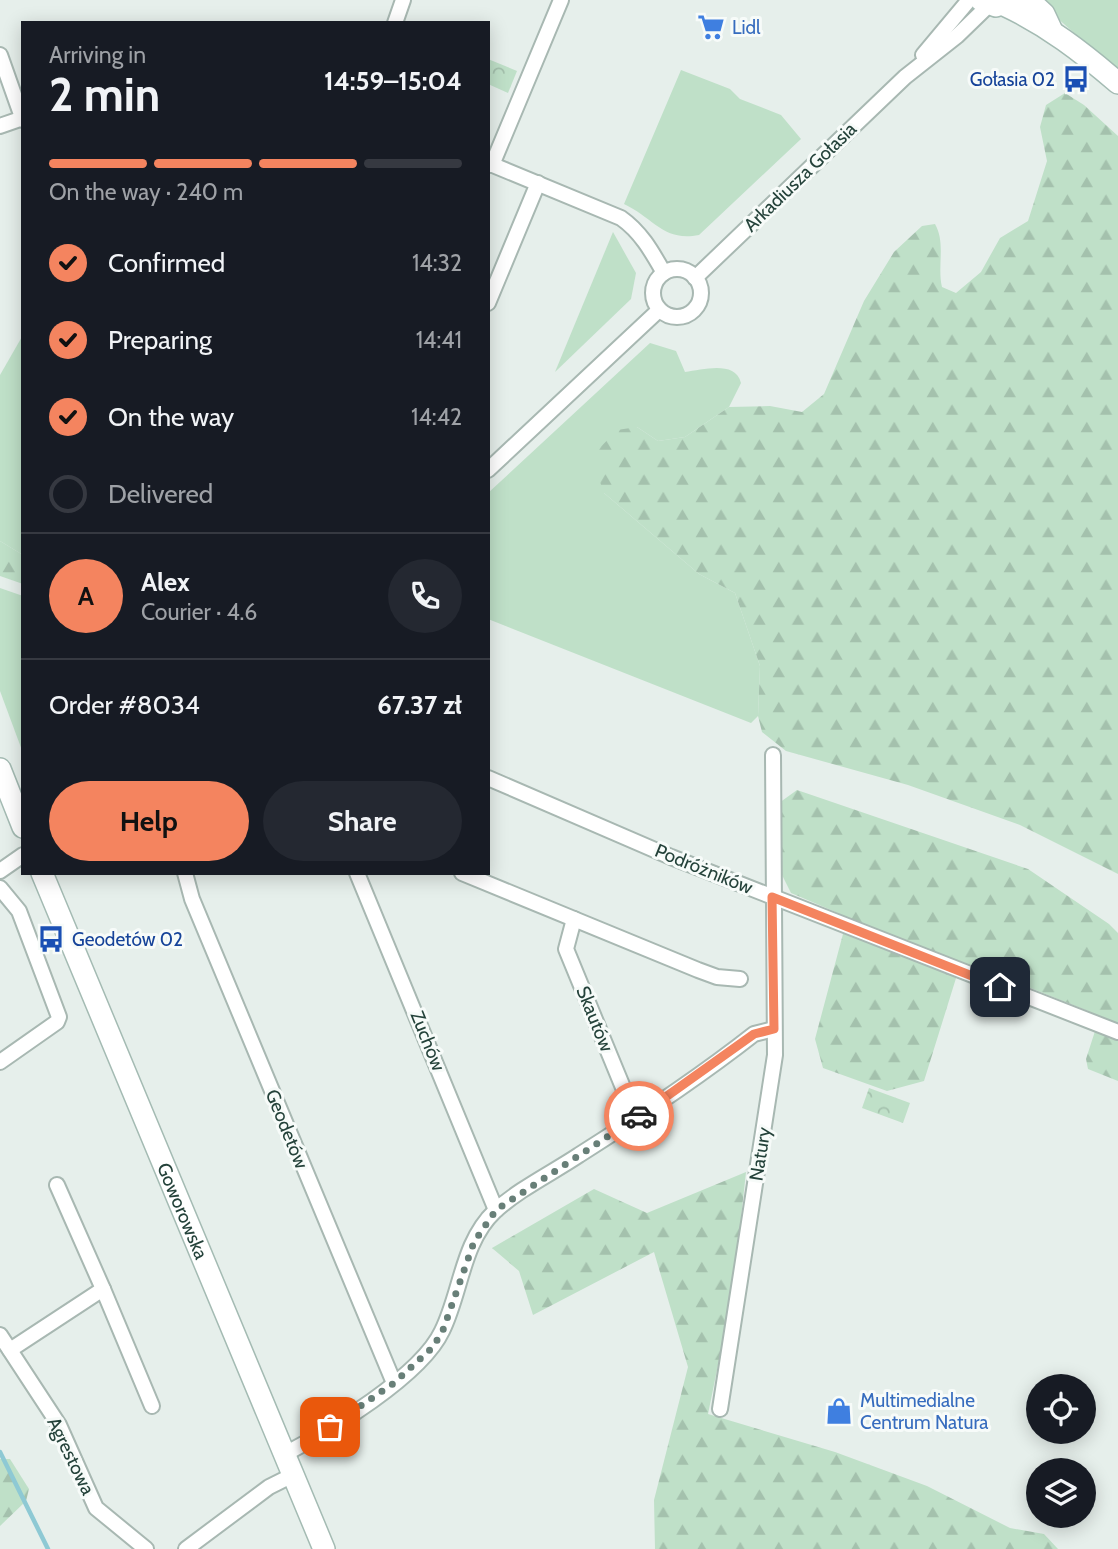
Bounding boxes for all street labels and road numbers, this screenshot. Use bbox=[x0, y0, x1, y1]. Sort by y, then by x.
street label: Arkadiusza Gołasia bbox=[739, 117, 861, 237]
street label: Podróżników bbox=[652, 839, 757, 899]
street label: Skautów bbox=[571, 983, 619, 1055]
street label: Zuchów bbox=[406, 1008, 451, 1075]
street label: Geodetów bbox=[261, 1086, 313, 1172]
street label: Natury bbox=[744, 1125, 776, 1183]
street label: Goworowska bbox=[153, 1159, 213, 1263]
street label: Agrestowa bbox=[42, 1413, 100, 1499]

